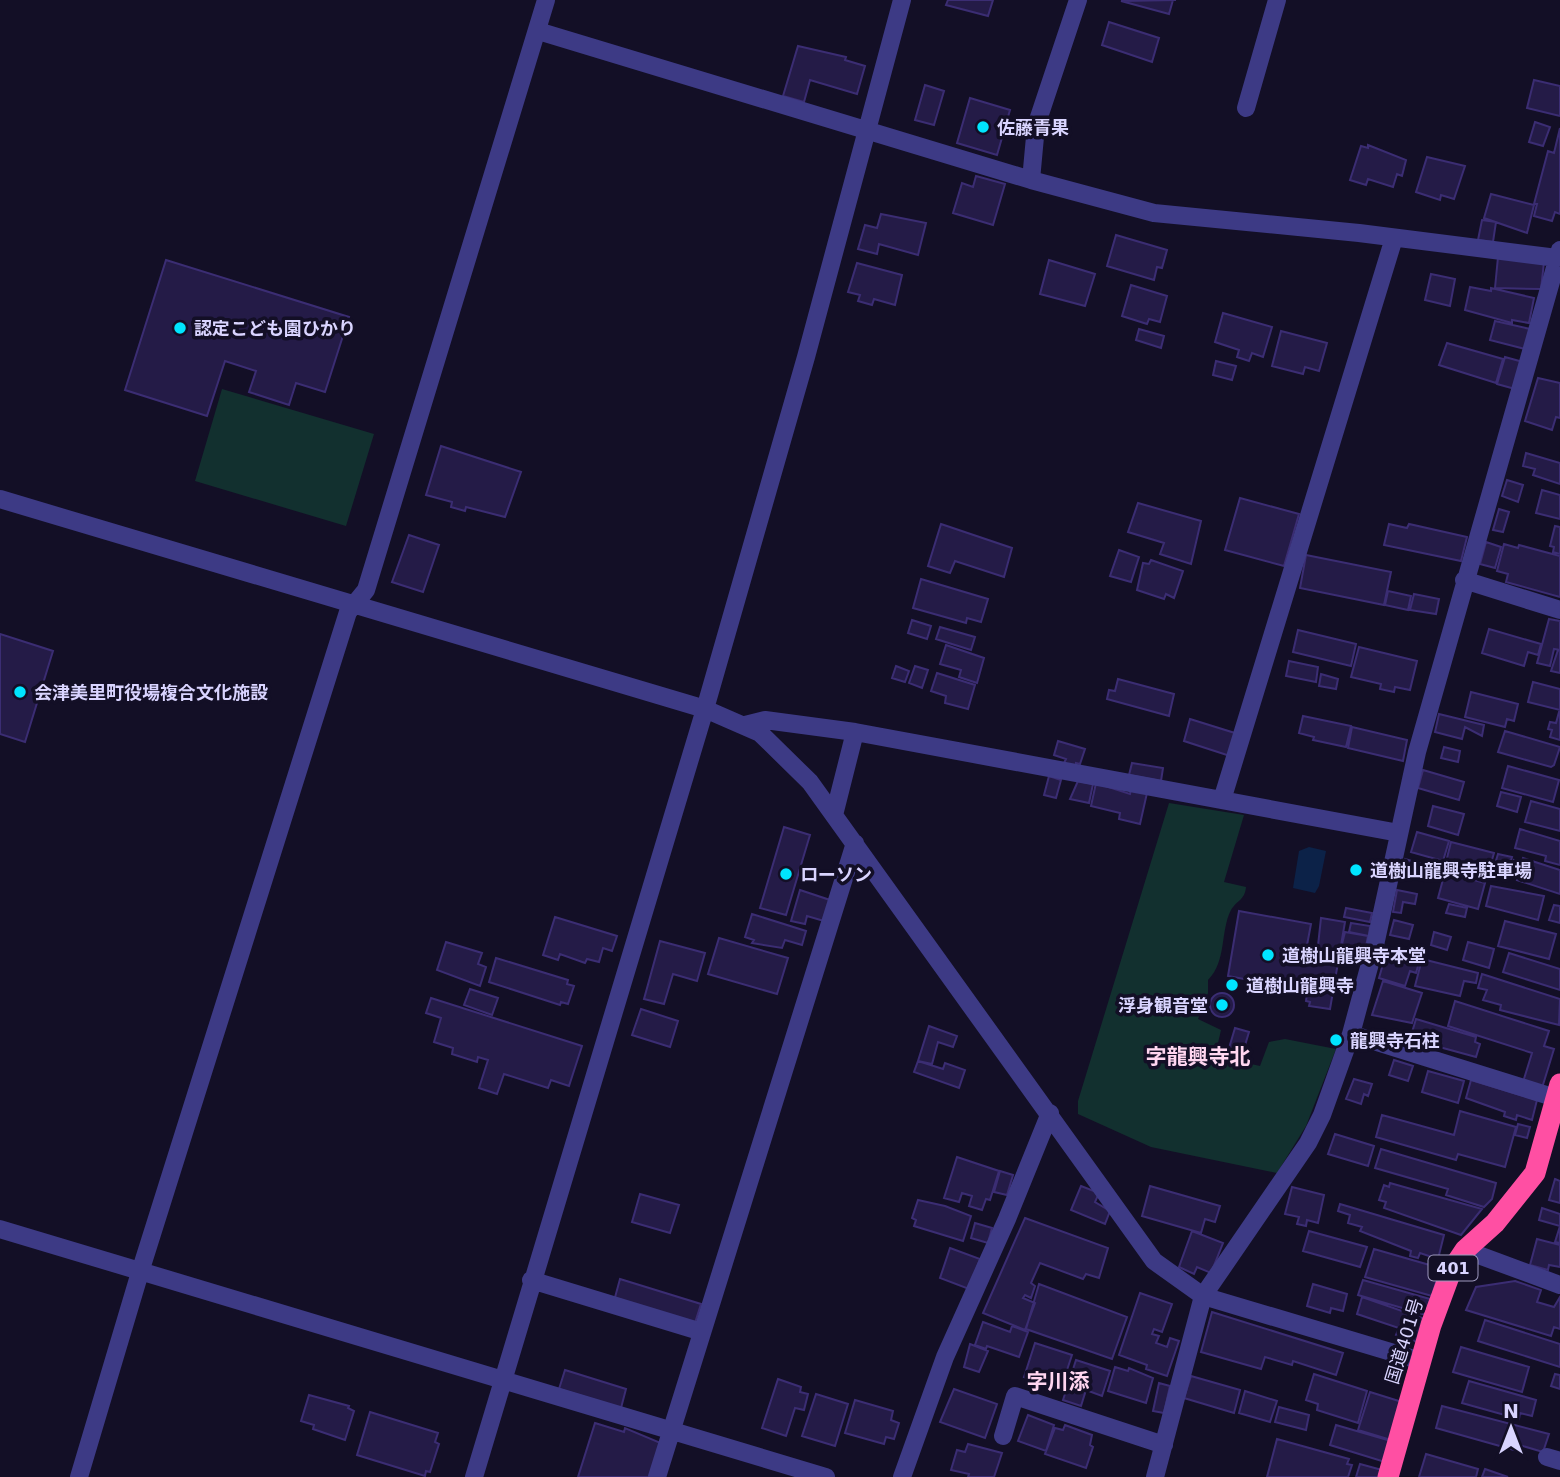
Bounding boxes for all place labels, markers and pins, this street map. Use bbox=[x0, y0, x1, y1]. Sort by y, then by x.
place label: 佐藤青果 bbox=[997, 117, 1069, 138]
marker: 佐藤青果 bbox=[975, 119, 991, 135]
place label: 認定こども園ひかり bbox=[194, 318, 356, 339]
marker: 認定こども園ひかり bbox=[172, 320, 188, 336]
place label: 会津美里町役場複合文化施設 bbox=[34, 682, 268, 703]
marker: 会津美里町役場複合文化施設 bbox=[12, 684, 28, 700]
place label: 道樹山龍興寺駐車場 bbox=[1370, 860, 1532, 881]
marker: 道樹山龍興寺駐車場 bbox=[1348, 862, 1364, 878]
place label: ローソン bbox=[800, 864, 872, 885]
marker: ローソン bbox=[778, 866, 794, 882]
place label: 道樹山龍興寺本堂 bbox=[1282, 945, 1426, 966]
marker: 道樹山龍興寺本堂 bbox=[1260, 947, 1276, 963]
place label: 道樹山龍興寺 bbox=[1246, 975, 1354, 996]
marker: 道樹山龍興寺 bbox=[1224, 977, 1240, 993]
place label: 浮身観音堂 bbox=[1118, 995, 1208, 1016]
marker: 浮身観音堂 bbox=[1214, 997, 1230, 1013]
place label: 龍興寺石柱 bbox=[1350, 1030, 1440, 1051]
marker: 龍興寺石柱 bbox=[1328, 1032, 1344, 1048]

